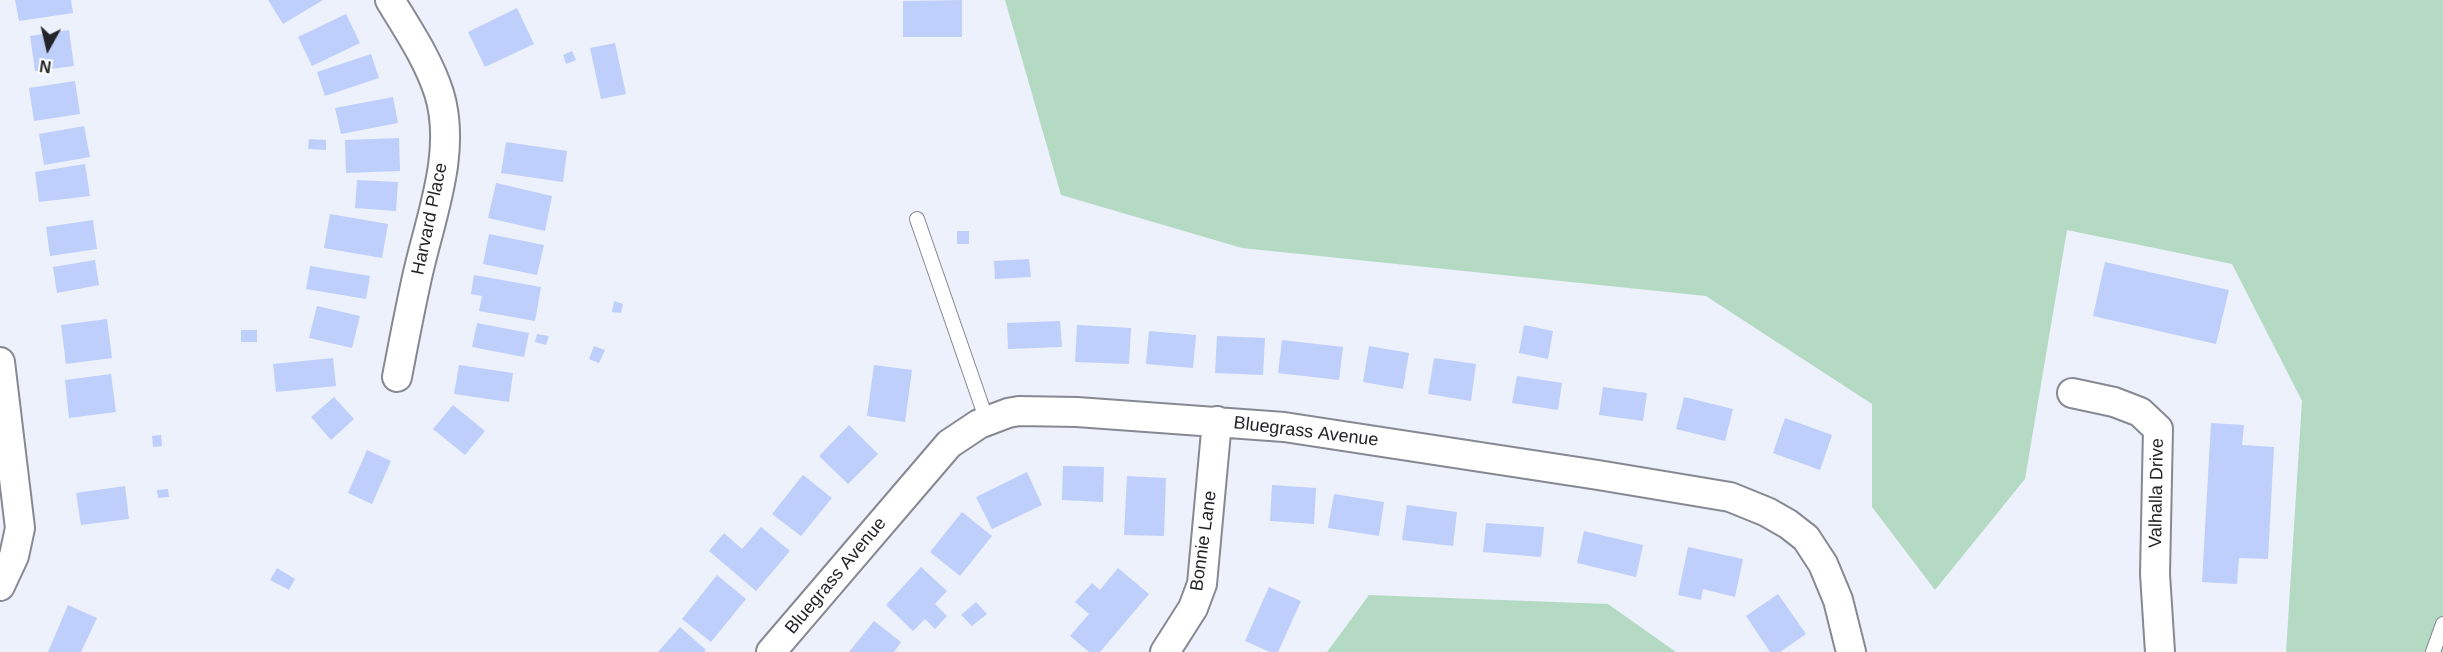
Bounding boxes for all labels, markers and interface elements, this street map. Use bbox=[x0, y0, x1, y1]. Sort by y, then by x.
north arrow bbox=[18, 18, 78, 78]
text: N bbox=[39, 57, 52, 76]
street label: Harvard Place bbox=[408, 161, 452, 277]
street label: Bluegrass Avenue bbox=[1232, 412, 1380, 452]
street label: Valhalla Drive bbox=[2145, 438, 2169, 548]
street label: Bonnie Lane bbox=[1186, 489, 1222, 593]
street label: Bluegrass Avenue bbox=[781, 513, 891, 639]

